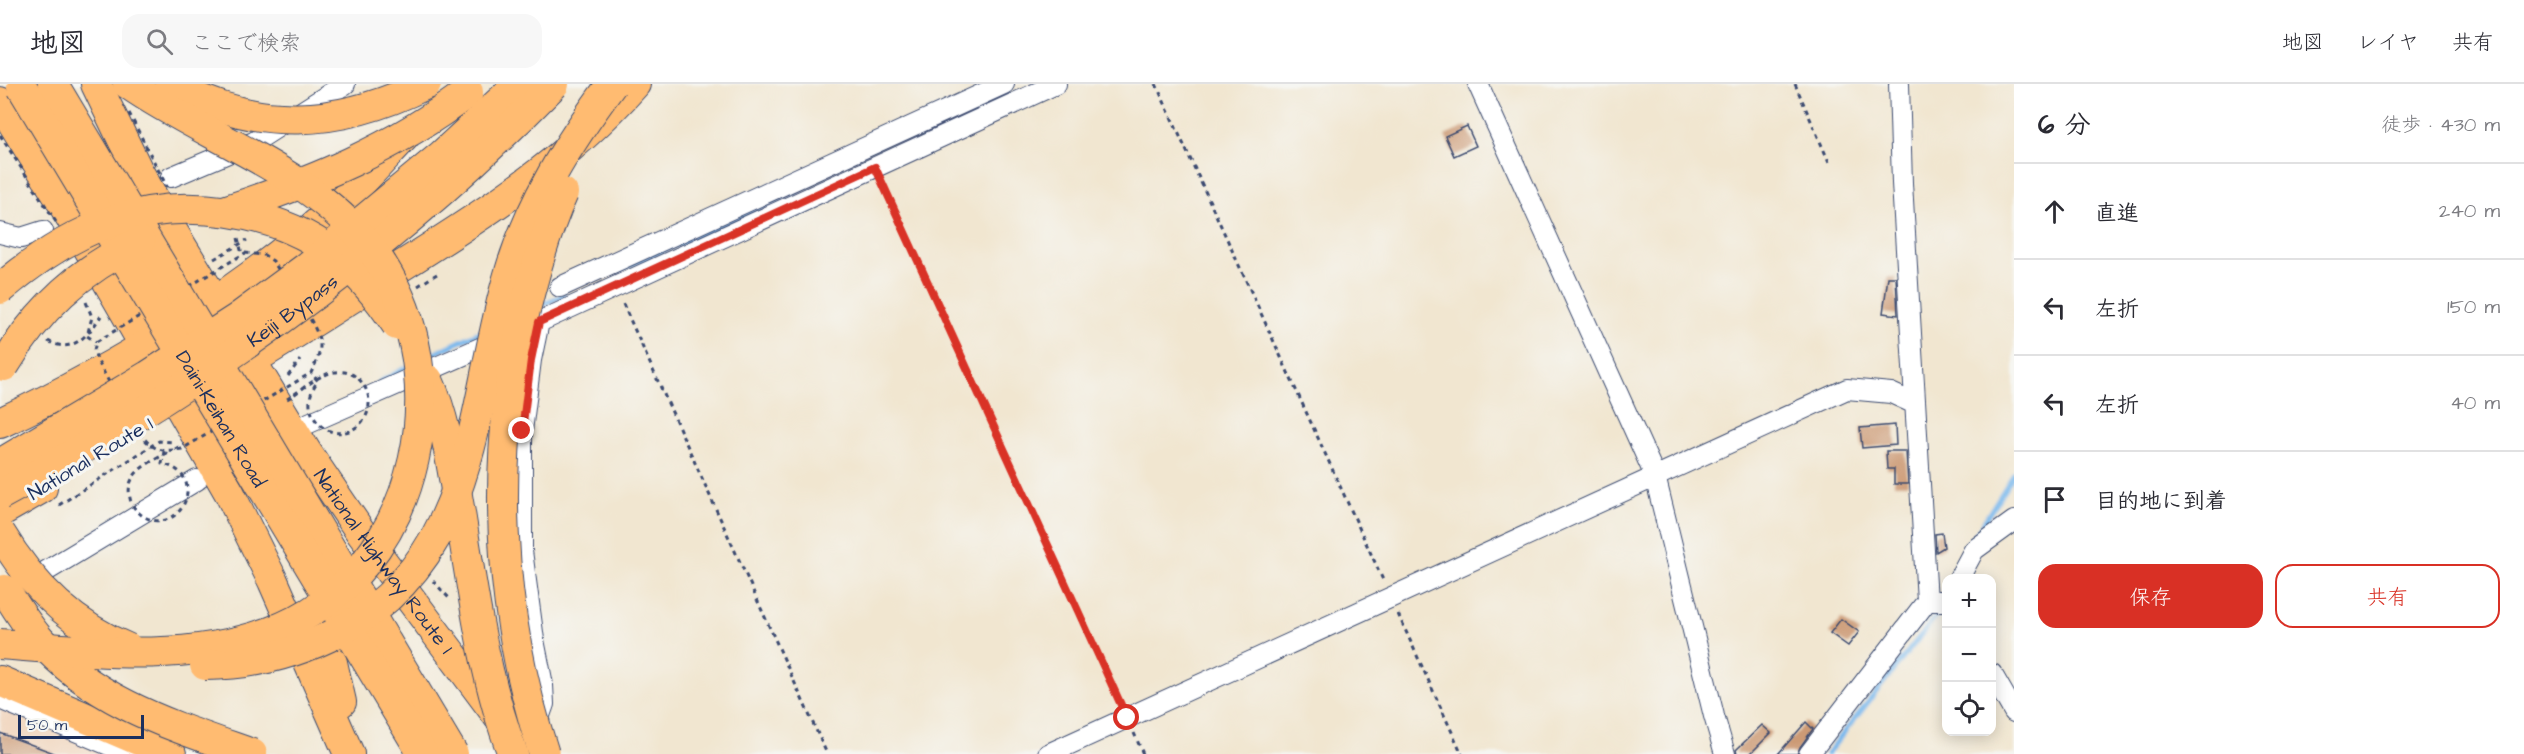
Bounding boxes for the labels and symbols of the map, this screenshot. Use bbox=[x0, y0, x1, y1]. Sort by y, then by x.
street label: Keiji Bypass bbox=[241, 268, 344, 354]
street label: Daini-Keihan Road bbox=[168, 345, 273, 493]
street label: National Route 1 bbox=[23, 410, 159, 507]
route end bbox=[508, 417, 534, 443]
street label: National Highway Route 1 bbox=[307, 463, 460, 660]
route start bbox=[1113, 704, 1139, 730]
scale bar bbox=[18, 712, 144, 740]

